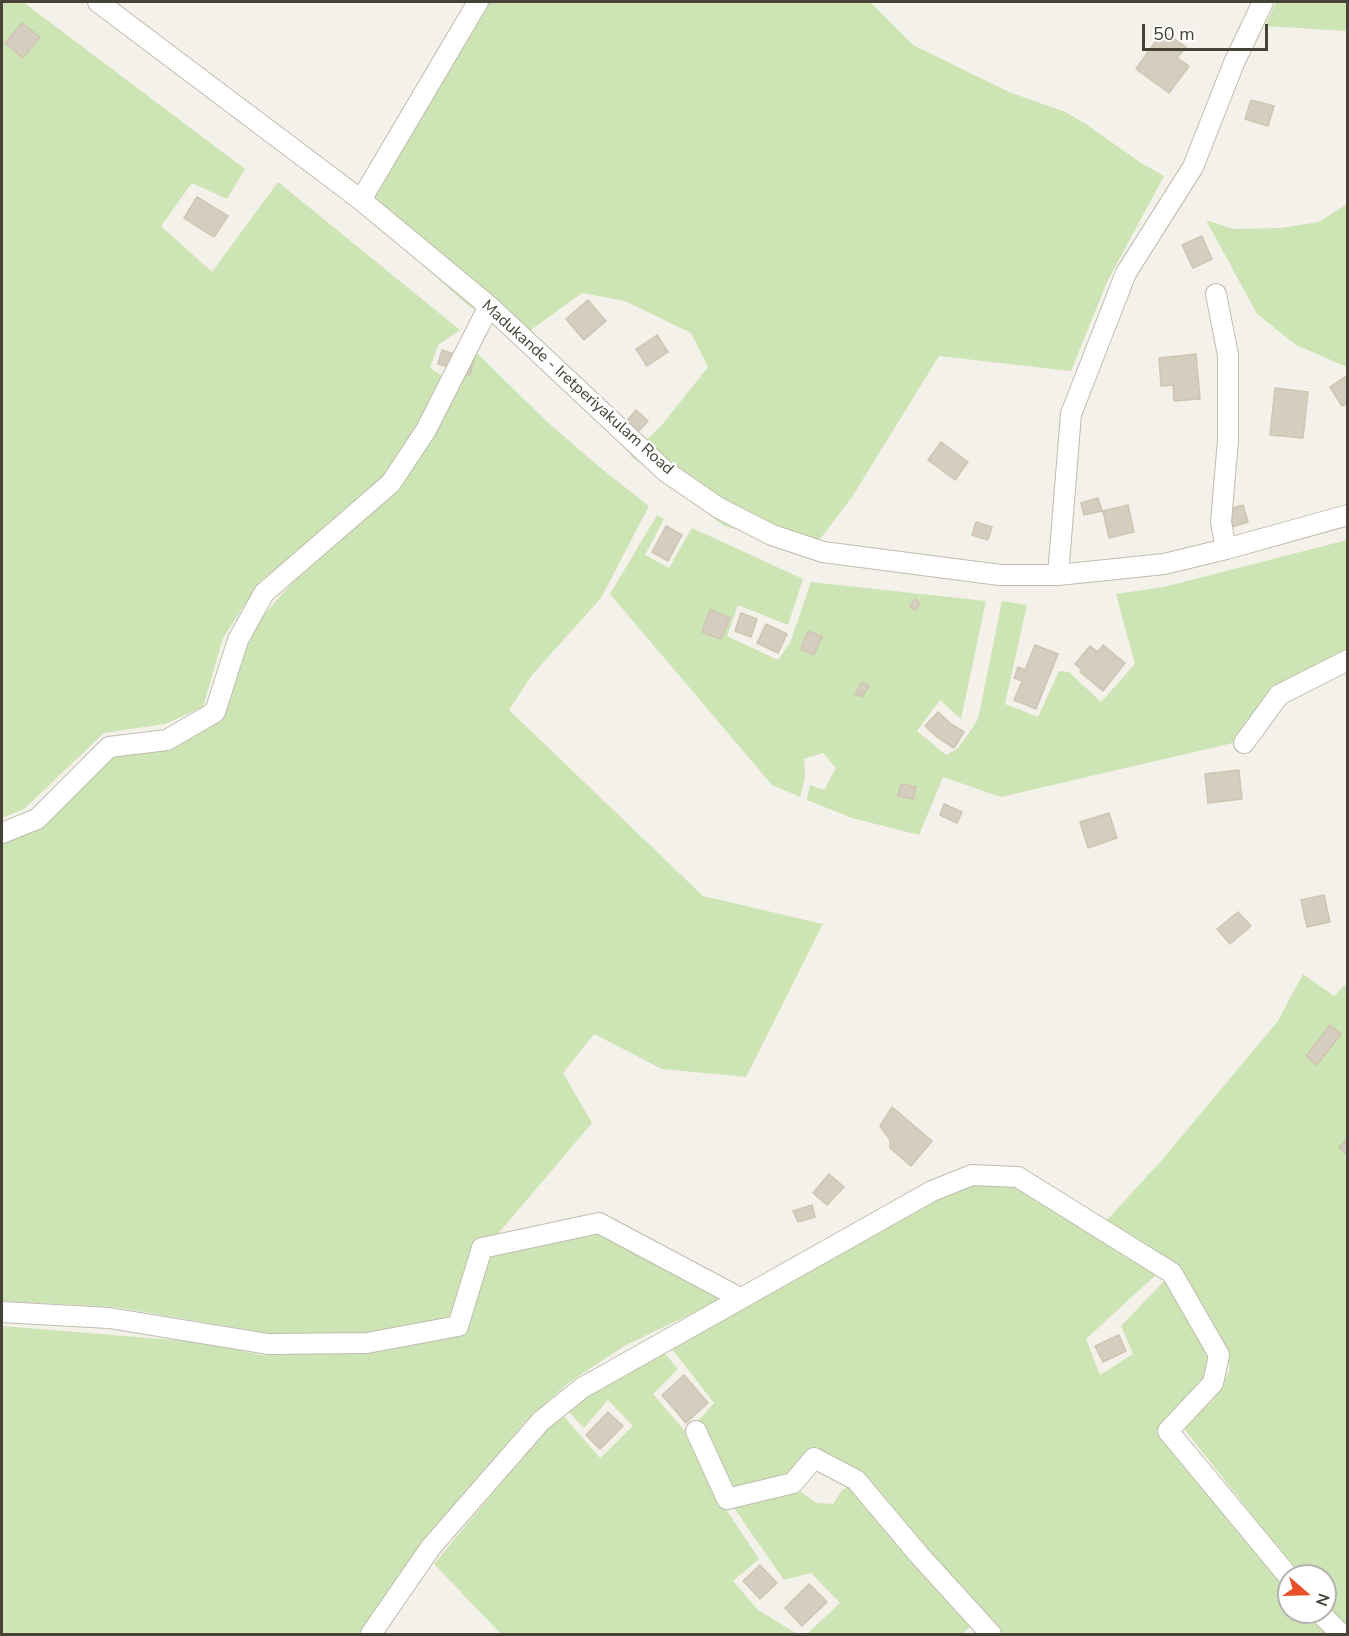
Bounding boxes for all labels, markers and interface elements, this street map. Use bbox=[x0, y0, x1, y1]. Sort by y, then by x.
scale bar bbox=[1145, 12, 1271, 50]
text: 50 m bbox=[1153, 22, 1195, 46]
street label: Madukande - Iretperiyakulam Road bbox=[477, 297, 677, 479]
north arrow bbox=[1277, 1564, 1337, 1624]
text: N bbox=[1310, 1590, 1334, 1609]

